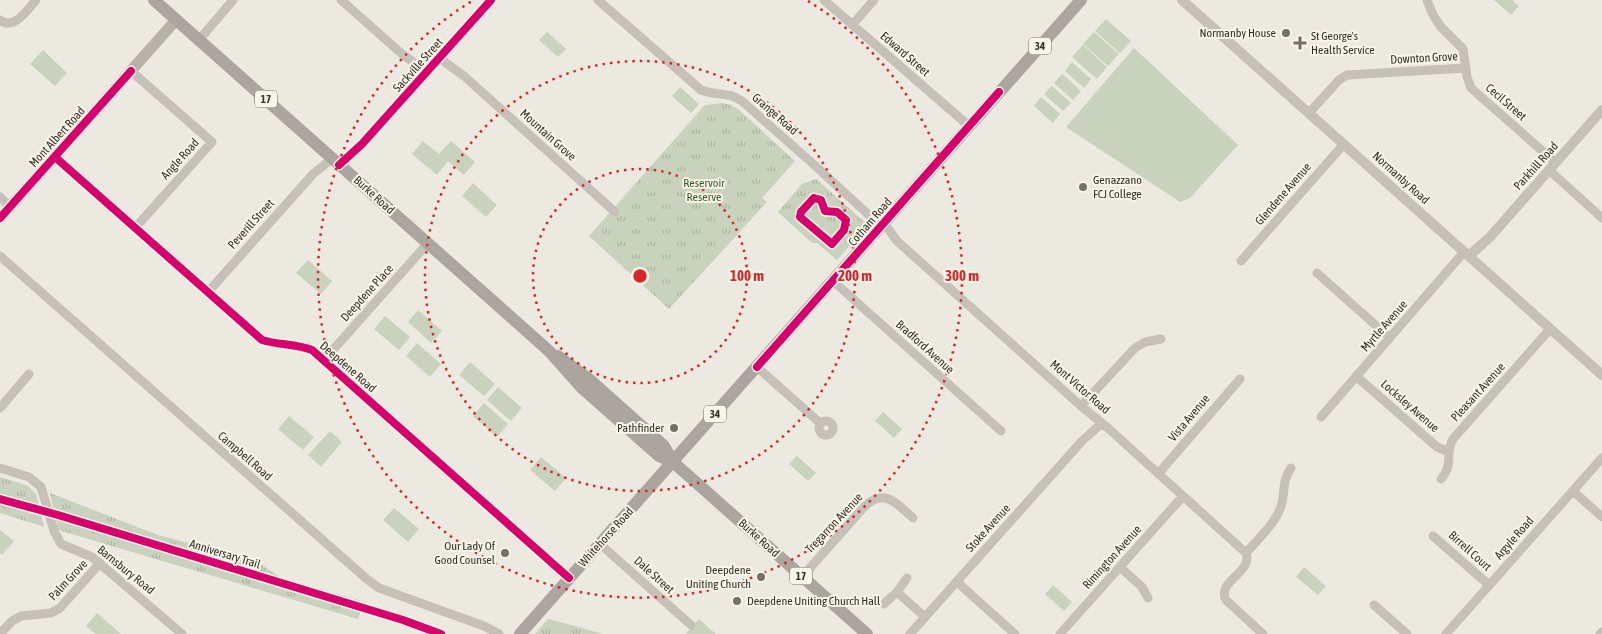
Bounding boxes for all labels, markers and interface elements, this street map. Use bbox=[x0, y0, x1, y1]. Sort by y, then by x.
place label: Normanby House bbox=[1199, 26, 1276, 40]
marker: Normanby House bbox=[1280, 27, 1292, 39]
street label: Edward Street bbox=[878, 29, 933, 80]
place label: St George's Health Service bbox=[1311, 29, 1375, 57]
street label: Sackville Street bbox=[390, 35, 446, 95]
marker: St George's Health Service bbox=[1293, 36, 1307, 50]
road number: 34 bbox=[1029, 37, 1051, 54]
street label: Downton Grove bbox=[1390, 49, 1458, 67]
street label: Cecil Street bbox=[1483, 81, 1530, 124]
road number: 17 bbox=[255, 90, 277, 108]
street label: Grange Road bbox=[749, 90, 801, 138]
street label: Mont Albert Road bbox=[26, 104, 88, 170]
street label: Mountain Grove bbox=[517, 106, 579, 164]
street label: Angle Road bbox=[158, 136, 202, 182]
street label: Parkhill Road bbox=[1511, 139, 1561, 193]
street label: Normanby Road bbox=[1370, 149, 1432, 207]
street label: Glendene Avenue bbox=[1252, 160, 1314, 228]
street label: Burke Road bbox=[351, 173, 397, 217]
place label: Genazzano FCJ College bbox=[1093, 173, 1142, 201]
park label: Reservoir Reserve bbox=[683, 176, 725, 204]
marker: Genazzano FCJ College bbox=[1077, 181, 1089, 193]
street label: Cotham Road bbox=[845, 195, 895, 249]
street label: Peverill Street bbox=[225, 196, 277, 252]
street label: Deepdene Place bbox=[338, 262, 396, 324]
centre of rings bbox=[631, 267, 649, 285]
text: 100 m bbox=[730, 267, 764, 284]
text: 200 m bbox=[838, 267, 872, 284]
text: 300 m bbox=[945, 267, 979, 284]
street label: Myrtle Avenue bbox=[1358, 298, 1410, 354]
street label: Bradford Avenue bbox=[893, 317, 957, 377]
street label: Deepdene Road bbox=[317, 339, 379, 395]
street label: Mont Victor Road bbox=[1047, 357, 1113, 417]
street label: Pleasant Avenue bbox=[1448, 360, 1508, 424]
street label: Locksley Avenue bbox=[1378, 377, 1442, 435]
street label: Vista Avenue bbox=[1165, 392, 1213, 444]
road number: 34 bbox=[704, 406, 726, 422]
place label: Pathfinder bbox=[617, 421, 664, 435]
marker: Pathfinder bbox=[668, 422, 680, 434]
street label: Campbell Road bbox=[215, 429, 275, 483]
street label: Tregarron Avenue bbox=[802, 490, 866, 556]
street label: Stoke Avenue bbox=[963, 501, 1013, 555]
street label: Whitehorse Road bbox=[576, 504, 636, 570]
street label: Argyle Road bbox=[1492, 514, 1536, 562]
street label: Burke Road bbox=[736, 516, 782, 560]
street label: Rimington Avenue bbox=[1080, 522, 1144, 592]
street label: Birrell Court bbox=[1446, 528, 1495, 574]
street label: Anniversary Trail bbox=[188, 537, 263, 572]
place label: Our Lady Of Good Counsel bbox=[435, 539, 496, 567]
street label: Barnsbury Road bbox=[95, 543, 157, 597]
marker: Our Lady Of Good Counsel bbox=[499, 547, 511, 559]
street label: Dale Street bbox=[631, 553, 677, 597]
street label: Palm Grove bbox=[46, 557, 90, 603]
place label: Deepdene Uniting Church bbox=[686, 563, 751, 591]
road number: 17 bbox=[790, 568, 812, 584]
marker: Deepdene Uniting Church bbox=[755, 571, 767, 583]
place label: Deepdene Uniting Church Hall bbox=[747, 594, 881, 608]
marker: Deepdene Uniting Church Hall bbox=[731, 595, 743, 607]

